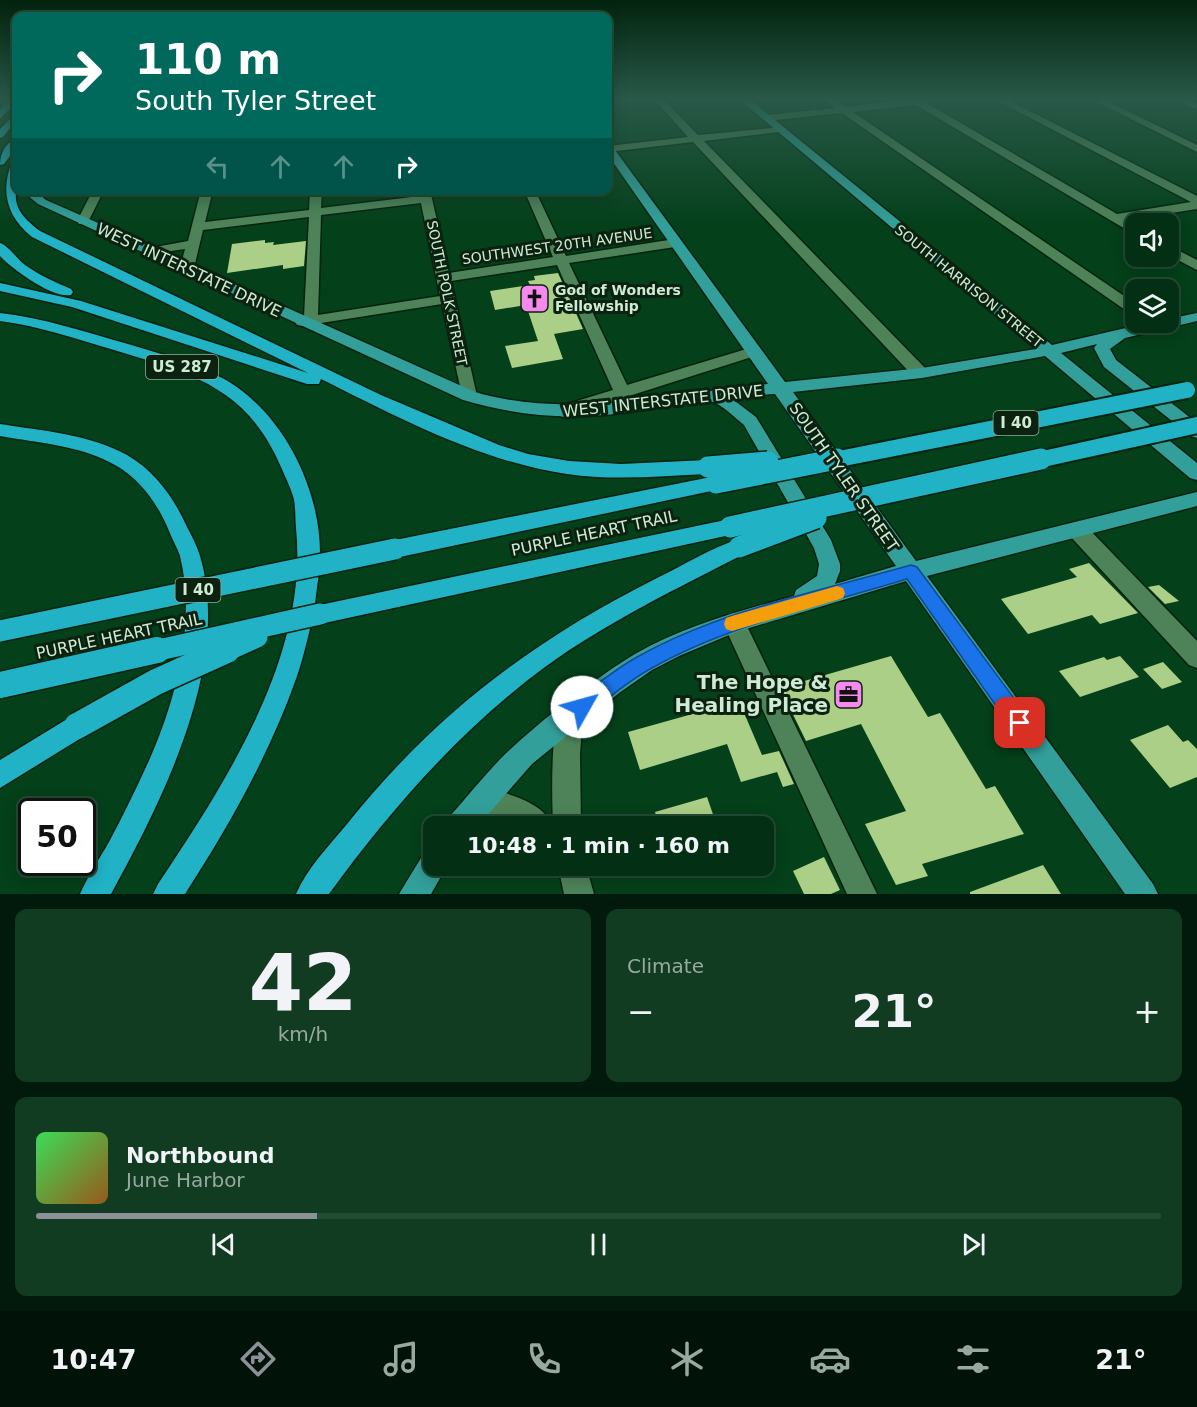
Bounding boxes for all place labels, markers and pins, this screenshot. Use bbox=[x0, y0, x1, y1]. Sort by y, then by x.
church icon: God of Wonders Fellowship bbox=[518, 282, 550, 314]
place label: God of Wonders Fellowship bbox=[555, 282, 681, 314]
place label: The Hope & Healing Place bbox=[675, 670, 828, 717]
office icon: The Hope & Healing Place bbox=[833, 678, 865, 710]
pin bbox=[994, 697, 1045, 748]

